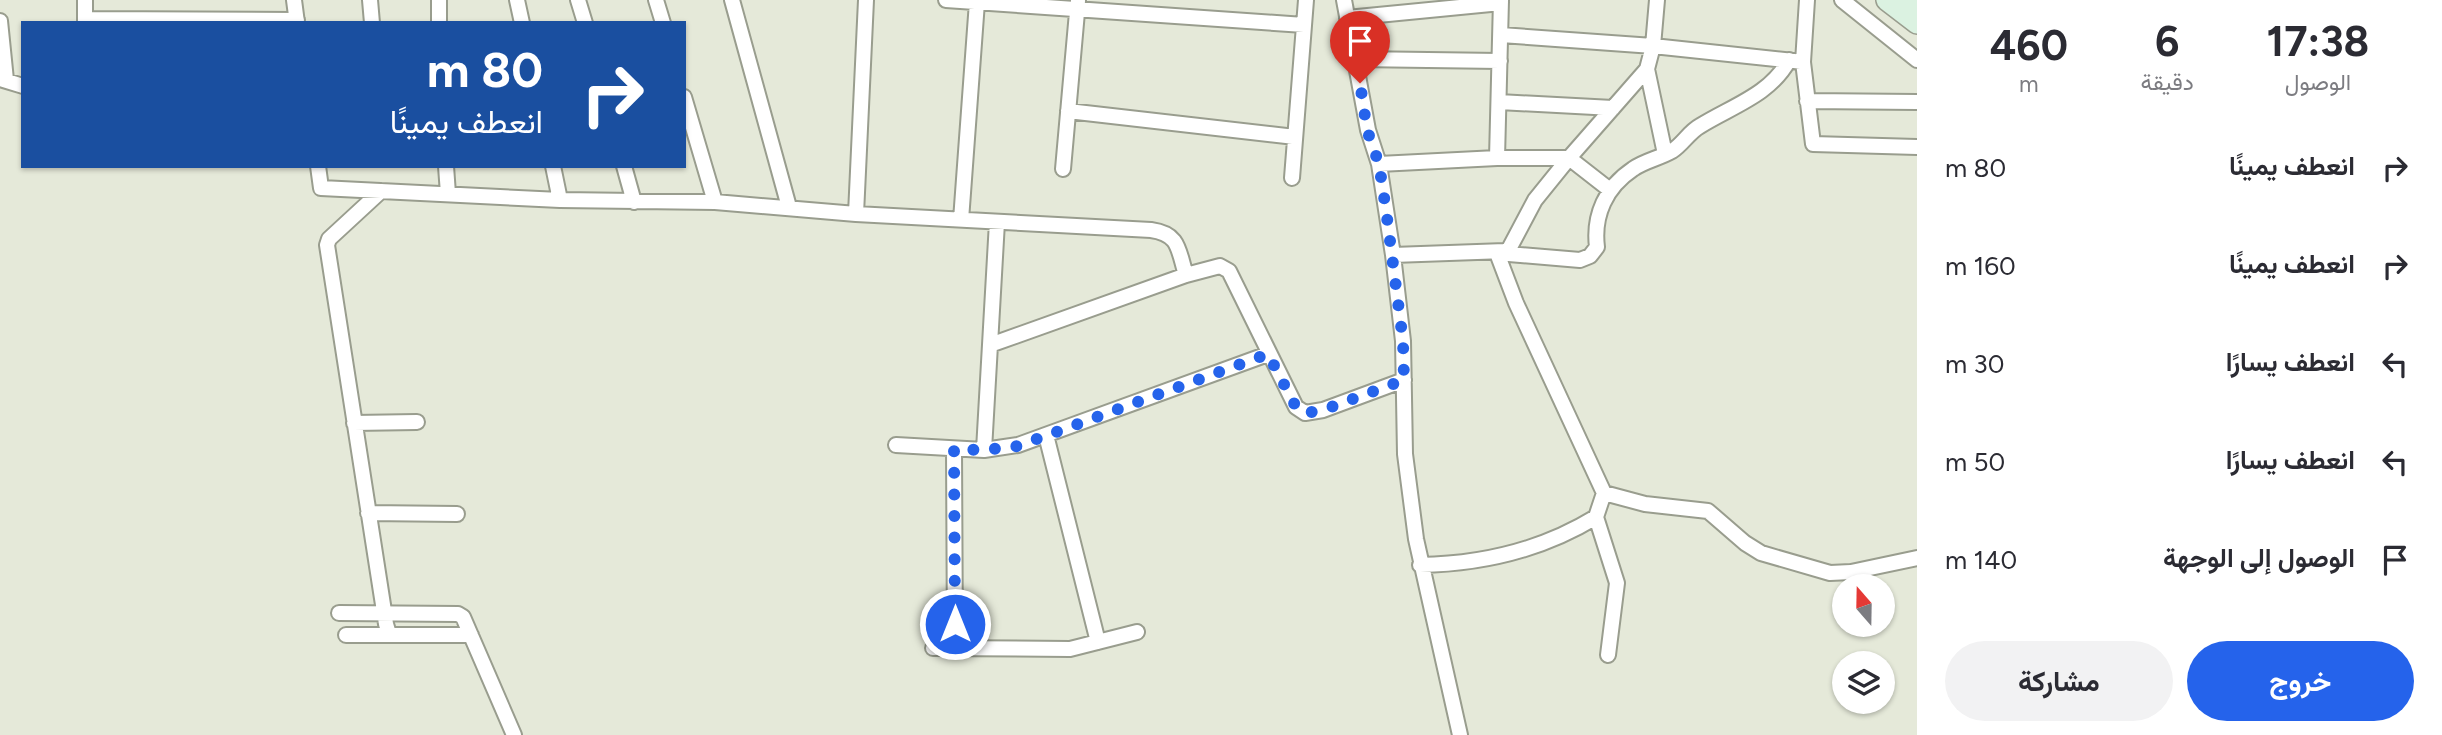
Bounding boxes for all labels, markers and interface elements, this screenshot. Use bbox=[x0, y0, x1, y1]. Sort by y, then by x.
pin bbox=[1330, 11, 1390, 83]
text: 6 bbox=[2155, 16, 2179, 67]
text: 17:38 bbox=[2267, 16, 2369, 67]
text: 460 bbox=[1990, 20, 2068, 71]
icon: arrive bbox=[1341, 22, 1379, 60]
text: 80 m bbox=[427, 40, 543, 99]
icon: right bbox=[567, 49, 658, 140]
text: دقيقة bbox=[2141, 68, 2194, 96]
text: الوصول bbox=[2285, 68, 2351, 96]
text: m bbox=[2019, 70, 2039, 98]
text: انعطف يمينًا bbox=[390, 103, 543, 141]
icon: right bbox=[2376, 149, 2414, 187]
text: انعطف يمينًا bbox=[2229, 150, 2355, 182]
text: 80 m bbox=[1945, 152, 2006, 184]
icon: right bbox=[2376, 247, 2414, 285]
text: انعطف يمينًا bbox=[2229, 248, 2355, 280]
text: 160 m bbox=[1945, 250, 2016, 282]
icon: left bbox=[2376, 345, 2414, 383]
text: انعطف يسارًا bbox=[2226, 346, 2355, 378]
text: 30 m bbox=[1945, 348, 2004, 380]
icon: left bbox=[2376, 443, 2414, 481]
text: انعطف يسارًا bbox=[2226, 444, 2355, 476]
text: 50 m bbox=[1945, 446, 2005, 478]
icon: arrive bbox=[2376, 541, 2414, 579]
text: الوصول إلى الوجهة bbox=[2163, 542, 2355, 574]
text: 140 m bbox=[1945, 544, 2017, 576]
north arrow bbox=[1832, 574, 1895, 637]
map controls bbox=[1832, 574, 1895, 714]
position arrow bbox=[918, 587, 992, 661]
button: مشاركة bbox=[1945, 641, 2173, 721]
button: خروج bbox=[2187, 641, 2414, 721]
button: layers bbox=[1832, 651, 1895, 714]

